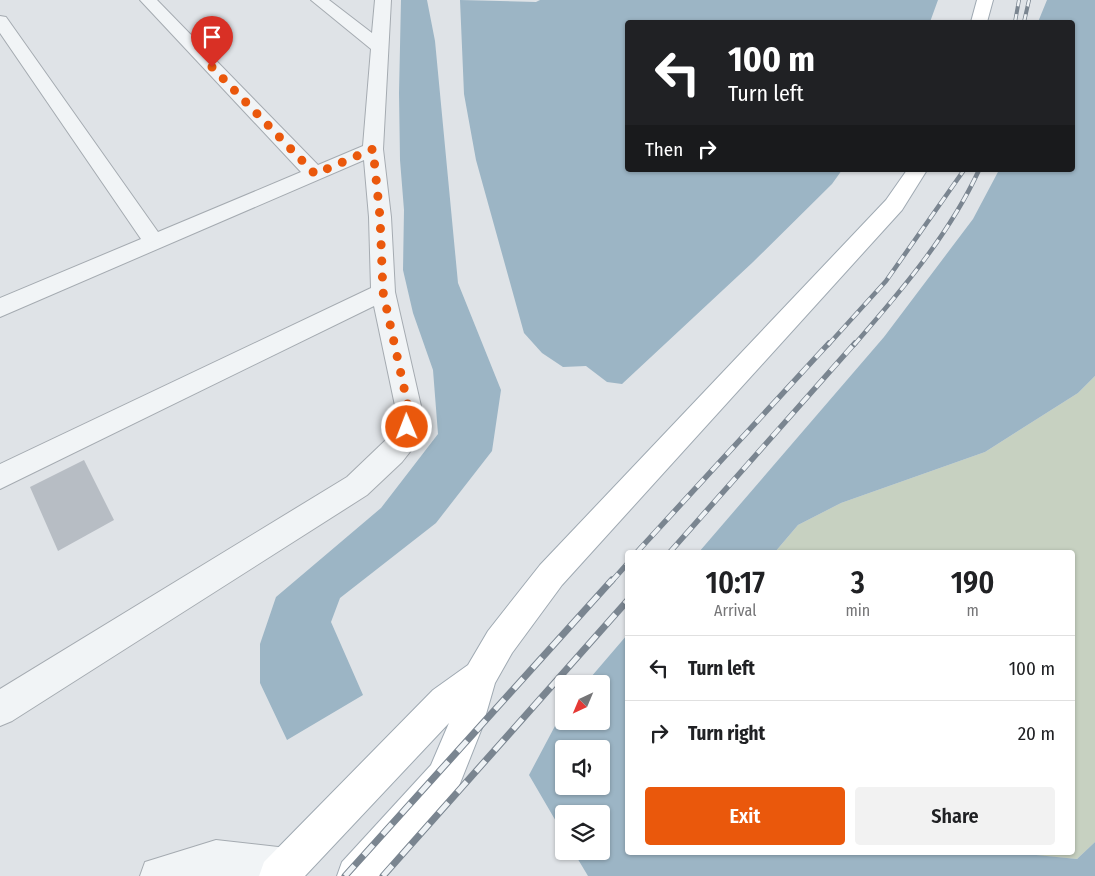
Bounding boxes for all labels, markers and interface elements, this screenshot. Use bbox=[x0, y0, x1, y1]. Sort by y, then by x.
pin bbox=[191, 16, 233, 67]
icon: arrive bbox=[198, 23, 226, 51]
text: 100 m bbox=[728, 38, 815, 80]
icon: left bbox=[645, 40, 710, 105]
text: Turn left bbox=[728, 80, 804, 107]
icon: right bbox=[693, 135, 721, 163]
text: Then bbox=[645, 138, 683, 161]
position arrow bbox=[380, 400, 432, 452]
text: 10:17 bbox=[705, 565, 765, 601]
text: 3 bbox=[851, 565, 865, 601]
text: 190 bbox=[951, 565, 995, 601]
text: Arrival bbox=[714, 601, 756, 620]
text: min bbox=[845, 601, 870, 620]
text: m bbox=[966, 601, 979, 620]
icon: left bbox=[645, 654, 673, 682]
text: Turn left bbox=[688, 657, 755, 680]
text: 100 m bbox=[1009, 657, 1055, 680]
north arrow bbox=[555, 675, 610, 730]
map controls bbox=[555, 675, 610, 860]
icon: right bbox=[645, 719, 673, 747]
text: Turn right bbox=[688, 722, 765, 745]
text: 20 m bbox=[1018, 722, 1055, 745]
button: sound bbox=[555, 740, 610, 795]
button: Exit bbox=[645, 787, 845, 845]
button: Share bbox=[855, 787, 1055, 845]
button: layers bbox=[555, 805, 610, 860]

